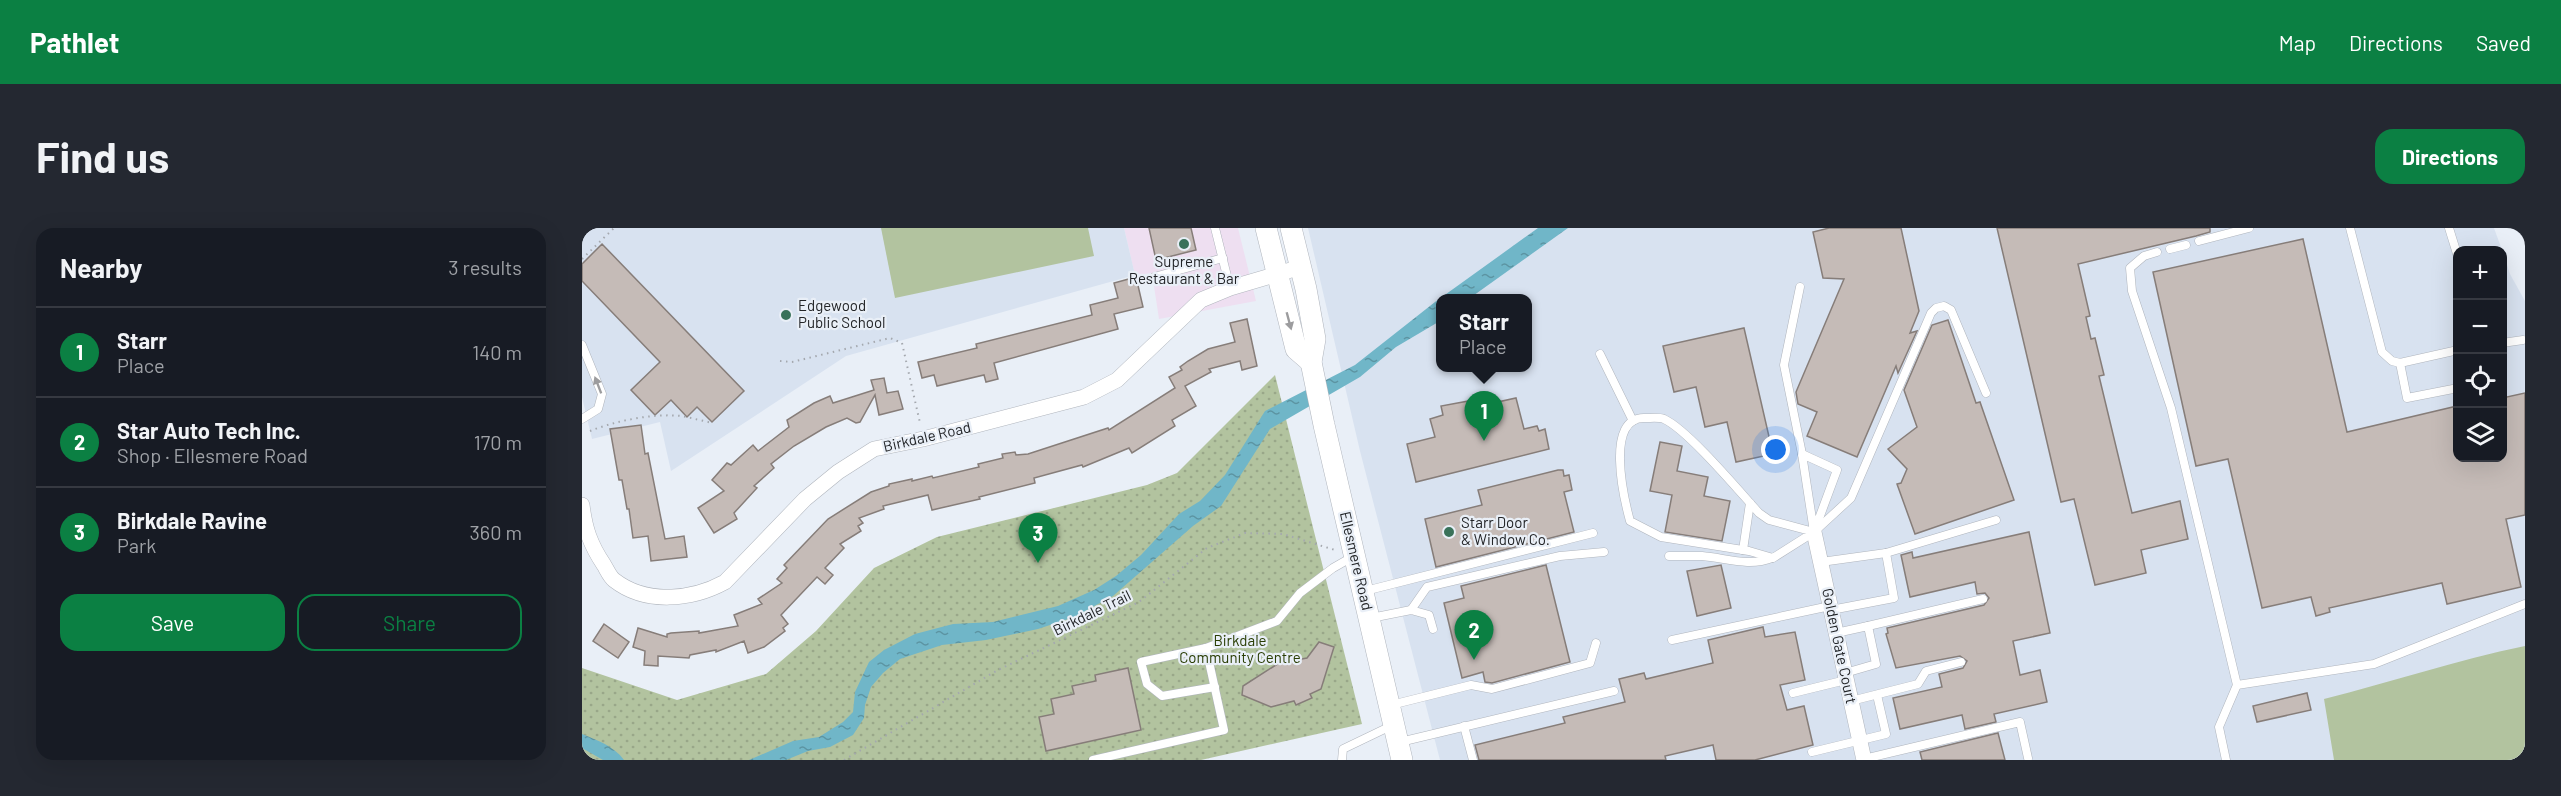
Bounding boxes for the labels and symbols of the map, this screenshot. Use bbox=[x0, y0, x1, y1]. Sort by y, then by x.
marker: Supreme Restaurant & Bar bbox=[1177, 237, 1191, 251]
place label: Supreme Restaurant & Bar bbox=[1129, 252, 1240, 287]
place label: Edgewood Public School bbox=[798, 296, 886, 331]
marker: Edgewood Public School bbox=[779, 308, 793, 322]
one-way arrow bbox=[1285, 312, 1294, 330]
one-way arrow bbox=[593, 376, 603, 394]
pin: 1 bbox=[1464, 392, 1504, 441]
street label: Birkdale Road bbox=[881, 417, 972, 455]
your location bbox=[1761, 435, 1790, 464]
street label: Ellesmere Road bbox=[1337, 510, 1377, 612]
place label: Starr Door & Window Co. bbox=[1461, 513, 1550, 548]
pin: 3 bbox=[1018, 514, 1058, 563]
marker: Starr Door & Window Co. bbox=[1442, 525, 1456, 539]
street label: Birkdale Trail bbox=[1050, 586, 1133, 639]
street label: Golden Gate Court bbox=[1819, 586, 1861, 705]
pin: 2 bbox=[1454, 610, 1494, 660]
park label: Birkdale Community Centre bbox=[1179, 631, 1301, 666]

